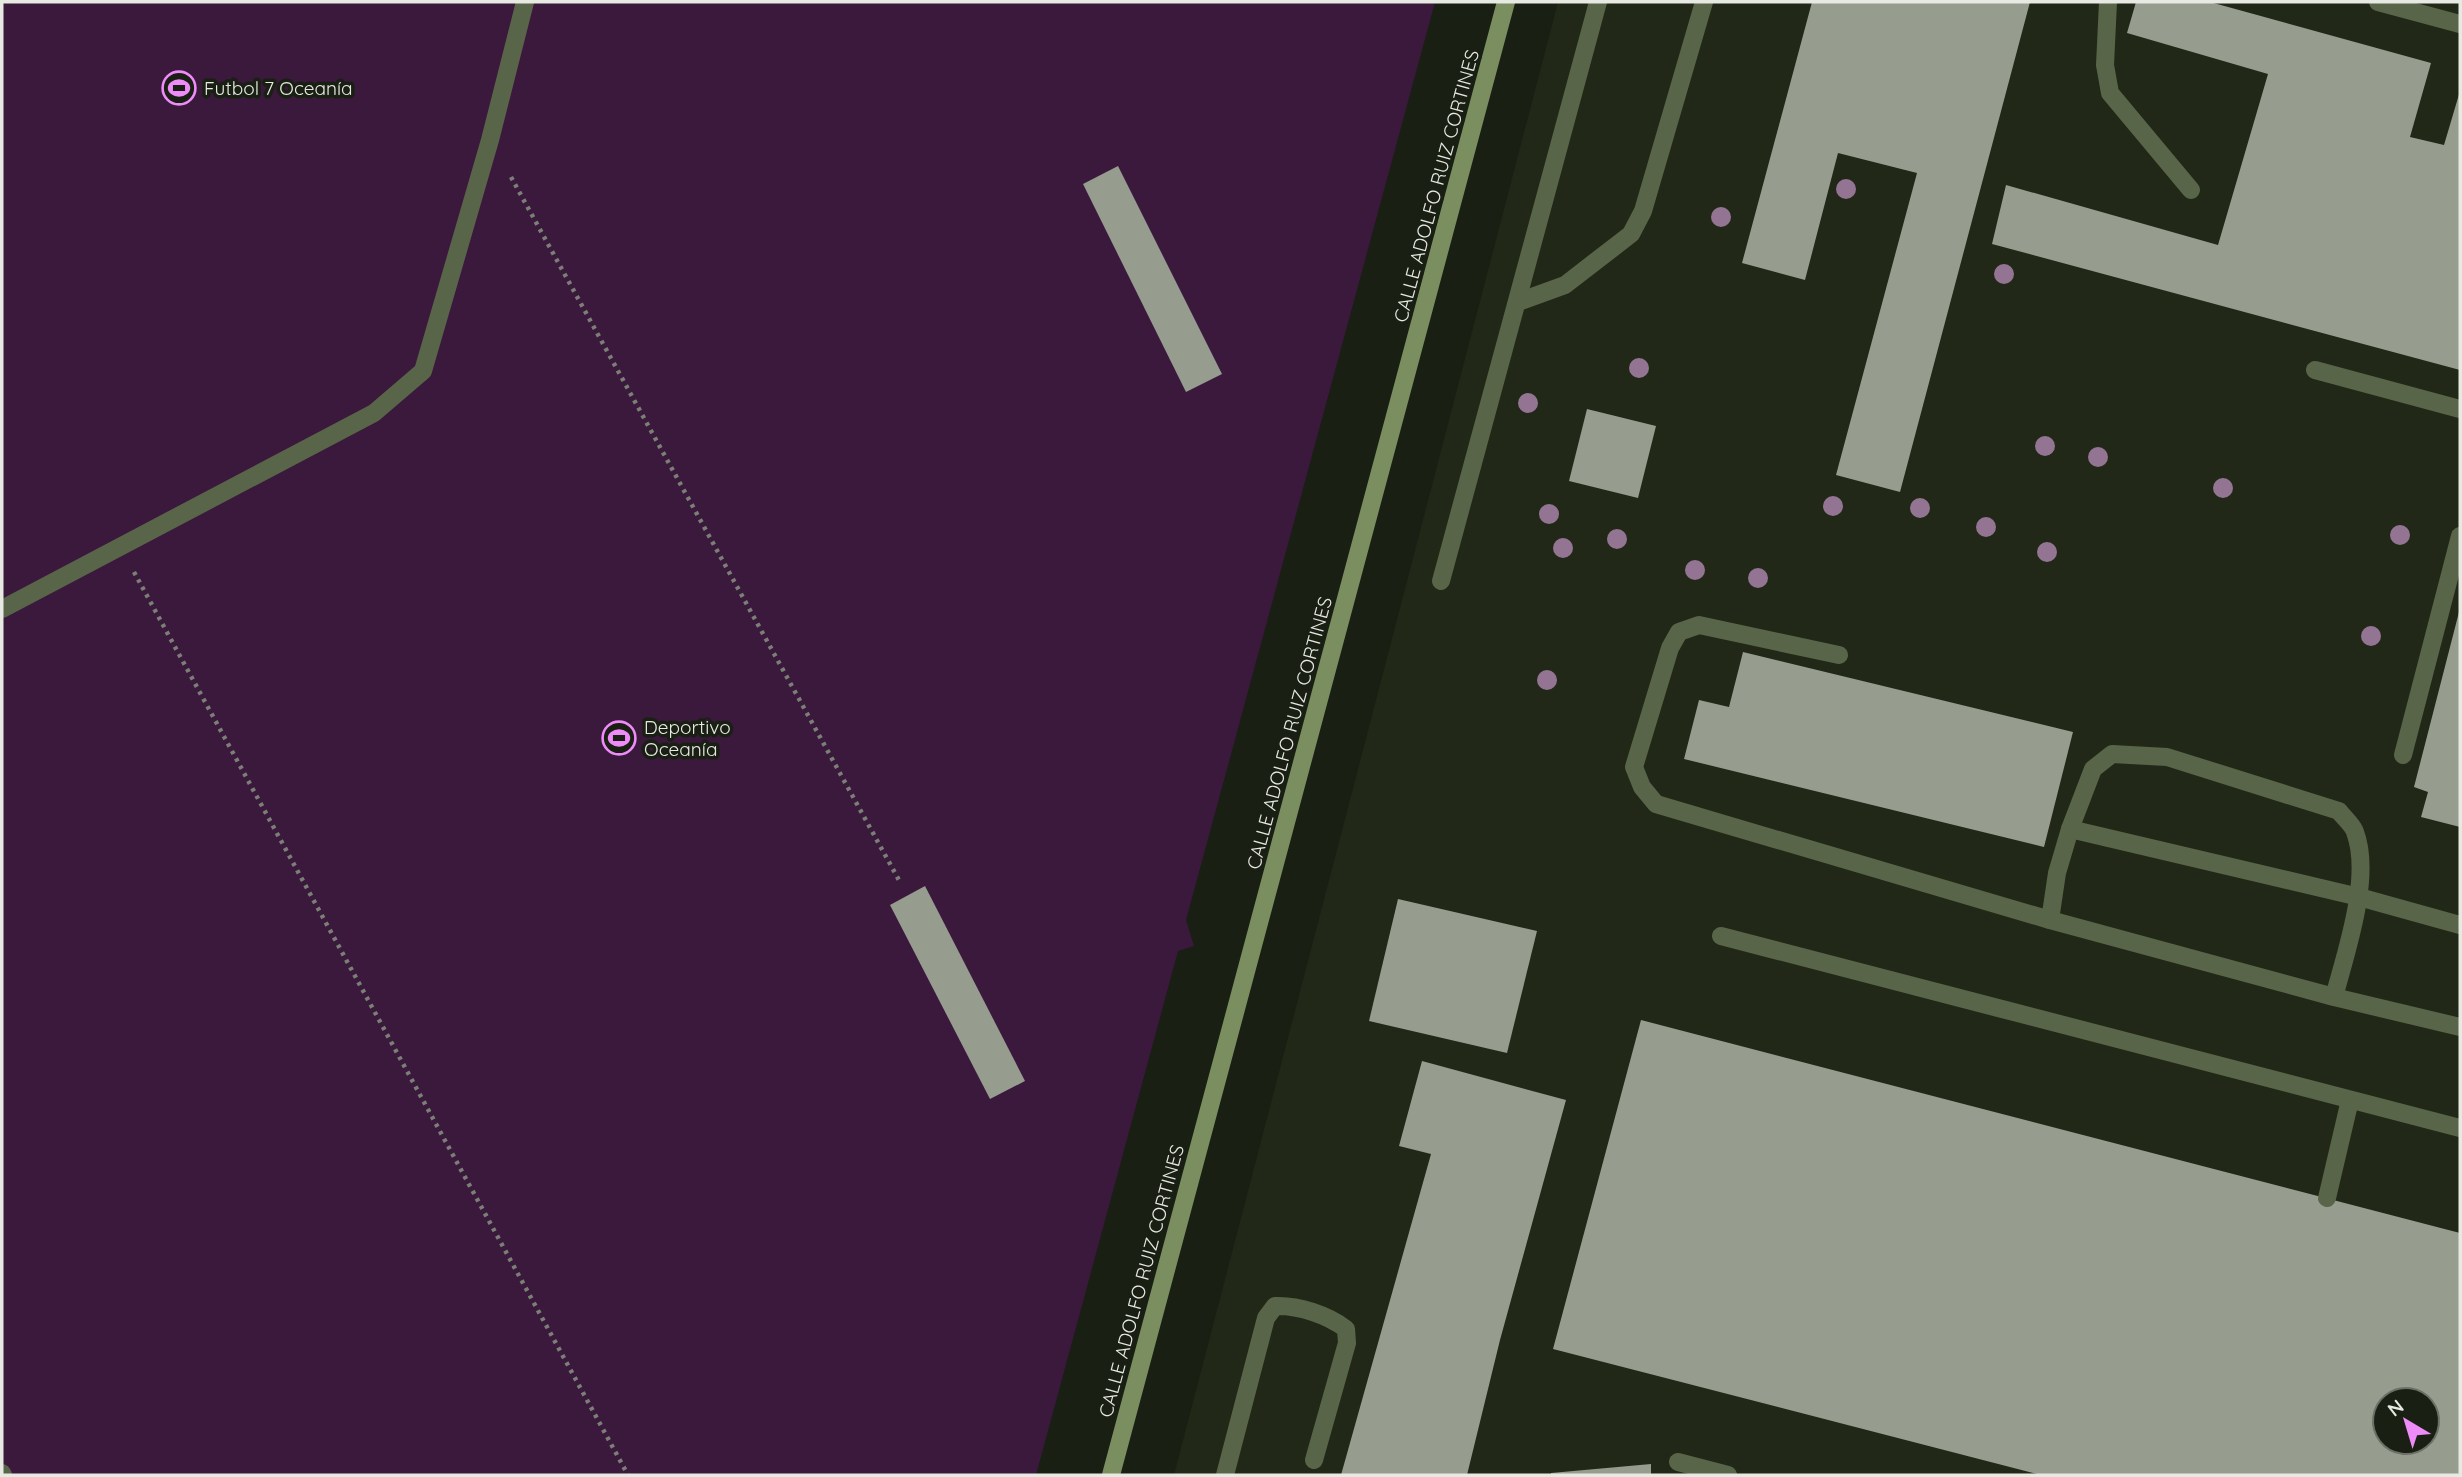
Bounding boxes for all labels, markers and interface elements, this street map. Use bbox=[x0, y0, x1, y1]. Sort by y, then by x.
street label: CALLE ADOLFO RUIZ CORTINES bbox=[1388, 47, 1484, 325]
sports icon: Futbol 7 Oceanía bbox=[160, 69, 198, 107]
place label: Futbol 7 Oceanía bbox=[204, 76, 353, 100]
street label: CALLE ADOLFO RUIZ CORTINES bbox=[1241, 594, 1337, 872]
place label: Deportivo Oceanía bbox=[644, 715, 731, 761]
sports icon: Deportivo Oceanía bbox=[600, 719, 638, 757]
street label: CALLE ADOLFO RUIZ CORTINES bbox=[1093, 1142, 1189, 1420]
north arrow bbox=[2371, 1386, 2441, 1456]
text: N bbox=[2383, 1394, 2408, 1421]

